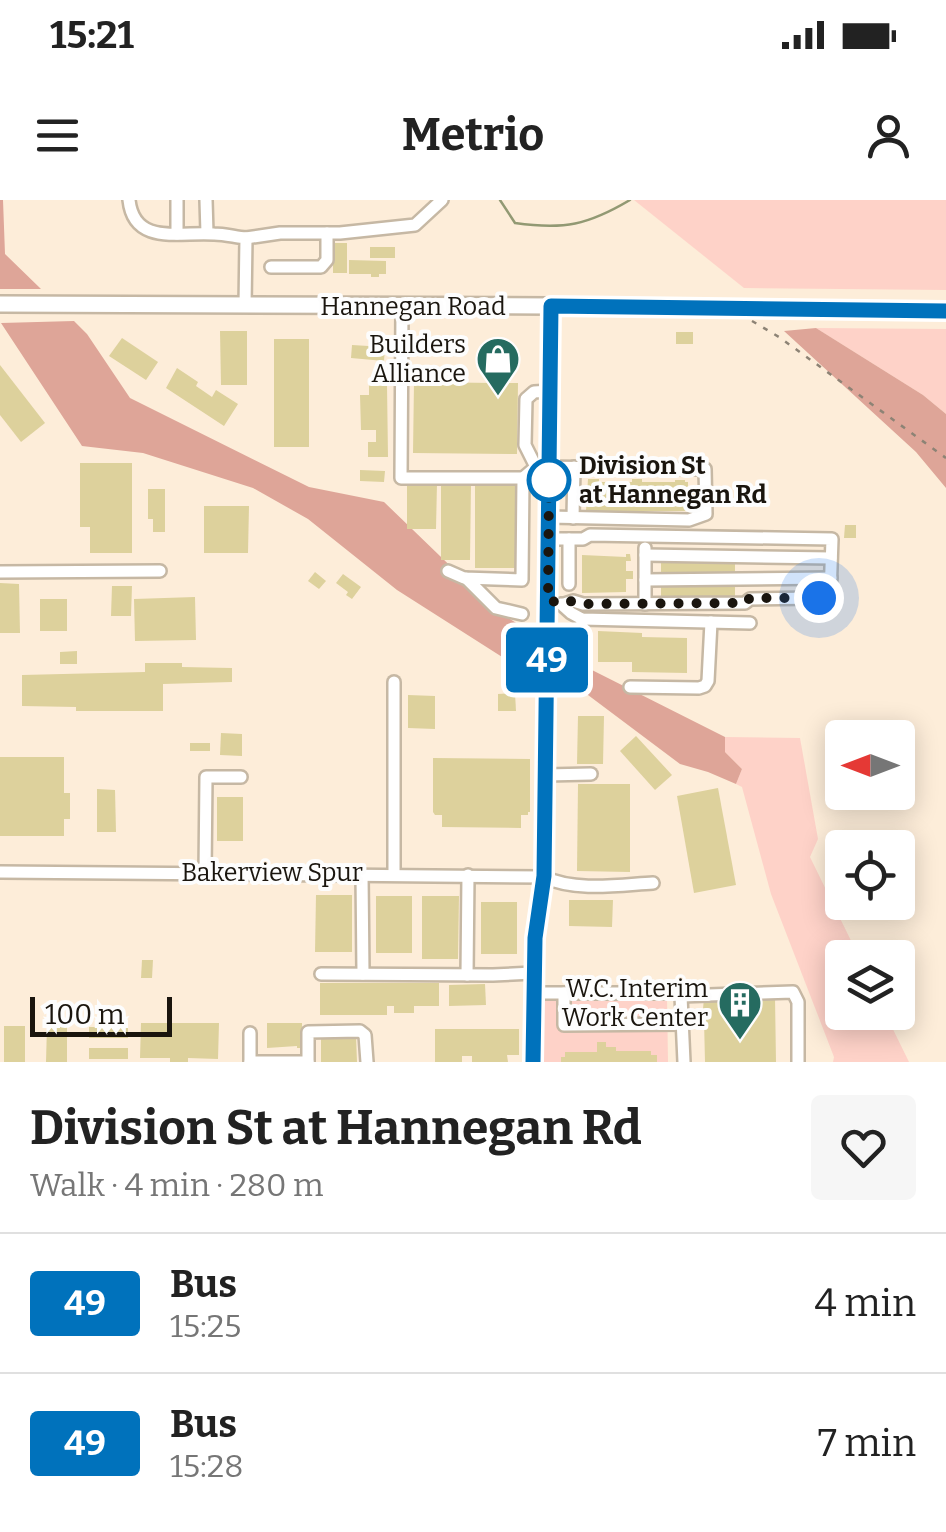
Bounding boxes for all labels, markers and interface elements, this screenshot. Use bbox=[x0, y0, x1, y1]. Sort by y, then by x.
text: 15:21 bbox=[50, 12, 134, 58]
icon: menu bbox=[30, 108, 85, 163]
text: Metrio bbox=[402, 108, 544, 162]
icon: person bbox=[861, 108, 916, 163]
street label: Hannegan Road bbox=[320, 292, 506, 322]
place label: Builders Alliance bbox=[369, 330, 466, 389]
shop icon: Builders Alliance bbox=[475, 336, 521, 397]
place label: Division St at Hannegan Rd bbox=[579, 451, 767, 510]
marker: Division St at Hannegan Rd bbox=[528, 459, 570, 501]
your location bbox=[794, 573, 844, 623]
line badge: 49 bbox=[502, 628, 592, 692]
text: 49 bbox=[526, 639, 568, 681]
north arrow bbox=[825, 720, 915, 810]
map controls bbox=[825, 720, 915, 1030]
button: locate bbox=[825, 830, 915, 920]
street label: Bakerview Spur bbox=[181, 858, 363, 888]
button: layers bbox=[825, 940, 915, 1030]
place label: W.C. Interim Work Center bbox=[562, 974, 708, 1033]
building icon: W.C. Interim Work Center bbox=[717, 980, 763, 1041]
scale bar bbox=[30, 992, 172, 1036]
text: 100 m bbox=[45, 998, 125, 1031]
button: heart bbox=[811, 1095, 916, 1200]
text: Division St at Hannegan Rd bbox=[30, 1099, 642, 1157]
text: Walk · 4 min · 280 m bbox=[30, 1166, 324, 1204]
text: Bus bbox=[170, 1261, 237, 1307]
text: 4 min bbox=[815, 1280, 916, 1326]
text: 49 bbox=[64, 1282, 106, 1324]
text: 15:25 bbox=[170, 1307, 241, 1345]
text: Bus bbox=[170, 1401, 237, 1447]
text: 7 min bbox=[818, 1420, 916, 1466]
text: 49 bbox=[64, 1422, 106, 1464]
text: 15:28 bbox=[170, 1447, 243, 1485]

